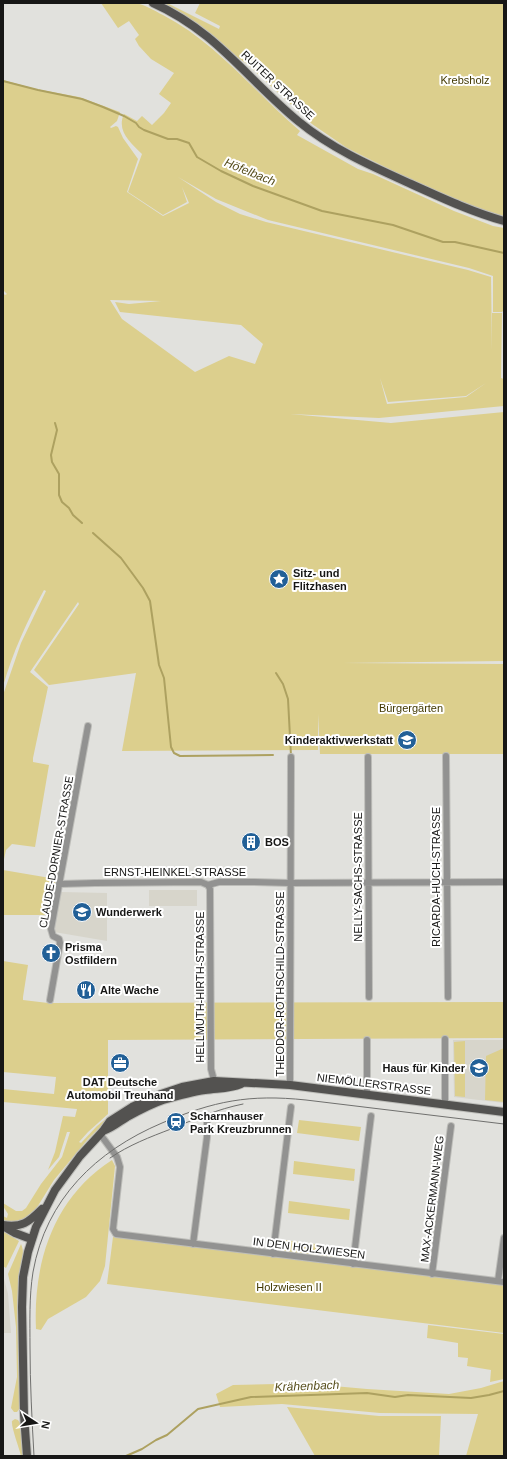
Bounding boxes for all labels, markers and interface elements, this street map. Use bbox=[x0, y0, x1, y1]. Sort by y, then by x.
street label: RUITER STRASSE bbox=[239, 48, 317, 122]
park label: Krebsholz bbox=[441, 74, 489, 86]
water label: Höfelbach bbox=[222, 155, 278, 189]
place label: Sitz- und Flitzhasen bbox=[293, 567, 347, 592]
place icon: Sitz- und Flitzhasen bbox=[268, 568, 290, 590]
park label: Bürgergärten bbox=[379, 702, 443, 714]
school or university icon: Kinderaktivwerkstatt bbox=[396, 729, 418, 751]
place label: Kinderaktivwerkstatt bbox=[285, 734, 393, 746]
street label: CLAUDE-DORNIER-STRASSE bbox=[37, 775, 75, 929]
street label: RICARDA-HUCH-STRASSE bbox=[430, 807, 442, 947]
street label: NELLY-SACHS-STRASSE bbox=[352, 812, 364, 942]
building icon: BOS bbox=[240, 831, 262, 853]
place label: BOS bbox=[265, 836, 289, 848]
street label: ERNST-HEINKEL-STRASSE bbox=[104, 866, 246, 878]
street label: THEODOR-ROTHSCHILD-STRASSE bbox=[274, 891, 286, 1077]
school or university icon: Wunderwerk bbox=[71, 901, 93, 923]
place label: Wunderwerk bbox=[96, 906, 163, 918]
street label: HELLMUTH-HIRTH-STRASSE bbox=[194, 911, 206, 1063]
place label: Prisma Ostfildern bbox=[65, 941, 117, 966]
church icon: Prisma Ostfildern bbox=[40, 942, 62, 964]
restaurant icon: Alte Wache bbox=[75, 979, 97, 1001]
place label: Alte Wache bbox=[100, 984, 159, 996]
office icon: DAT Deutsche Automobil Treuhand bbox=[109, 1052, 131, 1074]
school or university icon: Haus für Kinder bbox=[468, 1057, 490, 1079]
place label: Haus für Kinder bbox=[382, 1062, 466, 1074]
street label: NIEMÖLLERSTRASSE bbox=[316, 1071, 432, 1097]
place label: DAT Deutsche Automobil Treuhand bbox=[67, 1076, 173, 1101]
place label: Scharnhauser Park Kreuzbrunnen bbox=[190, 1110, 292, 1135]
station icon: Scharnhauser Park Kreuzbrunnen bbox=[165, 1111, 187, 1133]
street label: MAX-ACKERMANN-WEG bbox=[418, 1135, 446, 1263]
street label: IN DEN HOLZWIESEN bbox=[252, 1235, 366, 1261]
park label: Holzwiesen II bbox=[256, 1281, 322, 1293]
water label: Krähenbach bbox=[274, 1378, 340, 1394]
north arrow bbox=[16, 1403, 56, 1443]
text: N bbox=[39, 1420, 52, 1430]

